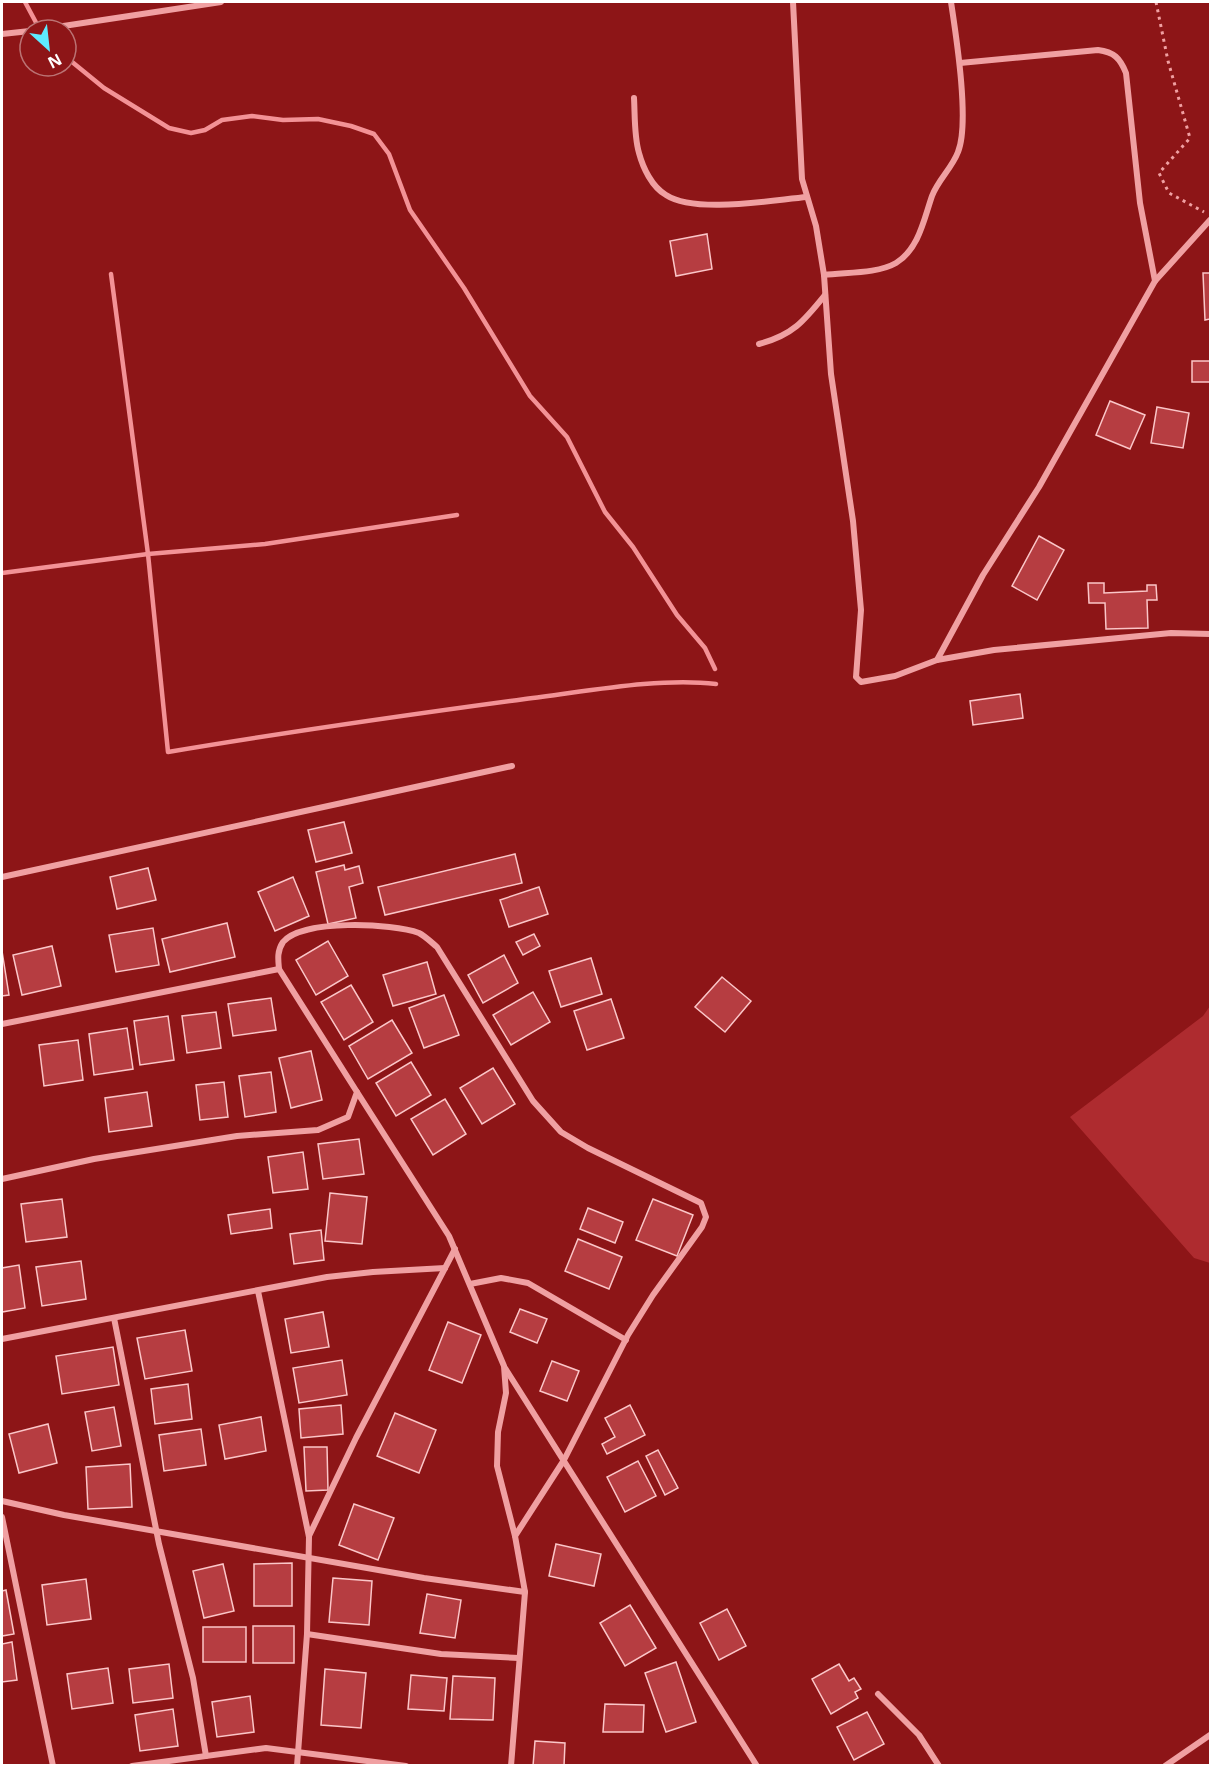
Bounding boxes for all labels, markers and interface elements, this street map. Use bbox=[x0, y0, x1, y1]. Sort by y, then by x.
north arrow bbox=[18, 18, 78, 78]
text: N bbox=[44, 49, 66, 74]

